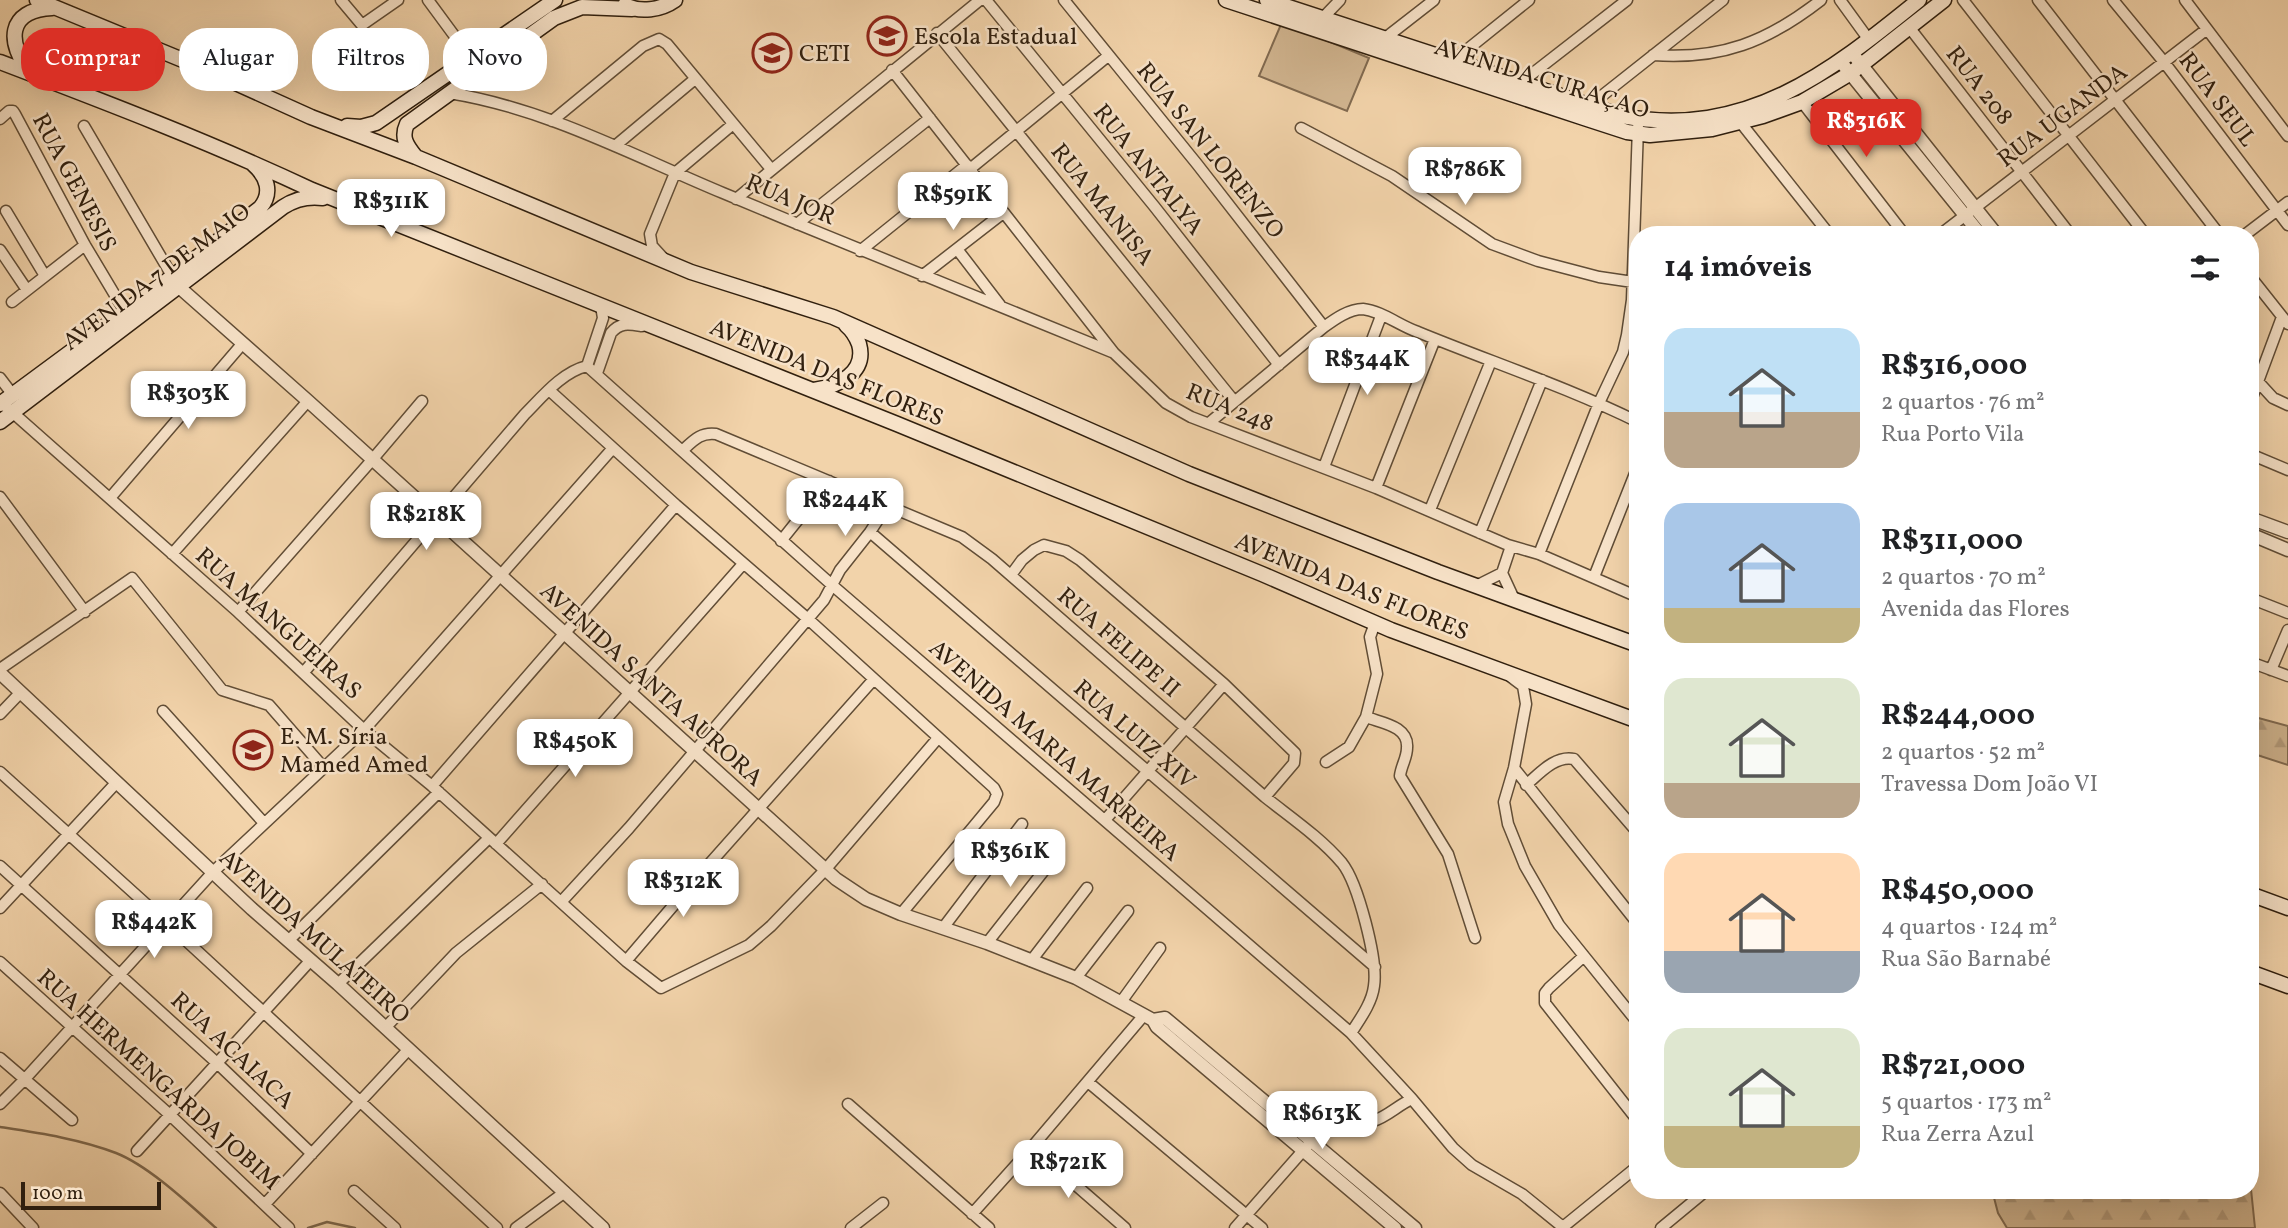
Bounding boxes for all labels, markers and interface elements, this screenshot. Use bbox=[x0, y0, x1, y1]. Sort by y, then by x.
school or university icon: Escola Estadual bbox=[866, 15, 908, 57]
place label: Escola Estadual bbox=[914, 21, 1077, 55]
chip: Comprar bbox=[21, 28, 165, 91]
chip: Alugar bbox=[179, 28, 298, 91]
chip: Filtros bbox=[312, 28, 429, 91]
chip: Novo bbox=[443, 28, 547, 91]
street label: AVENIDA CURAÇAO bbox=[1430, 31, 1653, 129]
school or university icon: CETI bbox=[751, 32, 793, 74]
place label: CETI bbox=[799, 38, 851, 72]
street label: RUA 208 bbox=[1937, 39, 2020, 133]
street label: RUA SEUL bbox=[2170, 46, 2263, 155]
street label: RUA SAN LORENZO bbox=[1128, 56, 1291, 247]
street label: RUA UGANDA bbox=[1991, 56, 2135, 177]
street label: RUA ANTALYA bbox=[1084, 97, 1211, 243]
pin: R$316K bbox=[1809, 100, 1923, 159]
text: R$316K bbox=[1826, 106, 1906, 138]
street label: RUA GENESIS bbox=[22, 108, 124, 258]
street label: RUA MANISA bbox=[1041, 137, 1162, 274]
pin: R$786K bbox=[1408, 148, 1522, 207]
text: R$786K bbox=[1424, 154, 1506, 186]
street label: RUA JOR bbox=[740, 167, 841, 235]
pin: R$591K bbox=[896, 173, 1010, 232]
text: R$591K bbox=[914, 179, 992, 211]
pin: R$311K bbox=[334, 180, 448, 239]
text: R$311K bbox=[353, 186, 429, 218]
street label: AVENIDA 7 DE MAIO bbox=[56, 196, 258, 360]
text: 14 imóveis bbox=[1664, 247, 1812, 289]
icon: filters bbox=[2186, 249, 2224, 287]
street label: AVENIDA DAS FLORES bbox=[704, 311, 948, 436]
pin: R$344K bbox=[1310, 338, 1424, 397]
text: R$344K bbox=[1324, 344, 1410, 376]
text: R$316,000 bbox=[1881, 345, 2027, 387]
icon: home bbox=[1720, 356, 1804, 440]
pin: R$303K bbox=[131, 372, 245, 431]
street label: RUA 248 bbox=[1180, 376, 1278, 442]
text: R$303K bbox=[147, 378, 229, 410]
text: 2 quartos · 76 m² bbox=[1881, 387, 2044, 419]
text: Rua Porto Vila bbox=[1881, 419, 2024, 451]
pin: R$244K bbox=[788, 478, 902, 538]
text: R$244K bbox=[802, 485, 888, 517]
pin: R$218K bbox=[369, 492, 483, 552]
text: R$218K bbox=[386, 499, 466, 531]
text: R$311,000 bbox=[1881, 520, 2023, 562]
street label: AVENIDA DAS FLORES bbox=[1229, 525, 1473, 650]
icon: home bbox=[1720, 531, 1804, 615]
street label: RUA MANGUEIRAS bbox=[187, 540, 368, 709]
text: 2 quartos · 70 m² bbox=[1881, 562, 2046, 594]
street label: AVENIDA SANTA AURORA bbox=[531, 576, 770, 795]
street label: RUA FELIPE II bbox=[1049, 580, 1187, 707]
text: Avenida das Flores bbox=[1881, 594, 2070, 626]
street label: AVENIDA MARIA MARREIRA bbox=[921, 633, 1187, 870]
street label: RUA LUIZ XIV bbox=[1065, 673, 1202, 798]
text: R$244,000 bbox=[1881, 695, 2035, 737]
icon: home bbox=[1720, 706, 1804, 790]
pin: R$450K bbox=[518, 720, 632, 779]
place label: E. M. Síria Mamed Amed bbox=[280, 721, 428, 783]
text: R$450K bbox=[533, 726, 617, 758]
school or university icon: E. M. Síria Mamed Amed bbox=[232, 729, 274, 771]
text: 2 quartos · 52 m² bbox=[1881, 737, 2045, 769]
text: Travessa Dom João VI bbox=[1881, 769, 2098, 801]
pin: R$361K bbox=[953, 830, 1067, 889]
text: R$361K bbox=[970, 836, 1050, 868]
street label: AVENIDA MULATEIRO bbox=[211, 842, 417, 1033]
pin: R$312K bbox=[626, 860, 740, 919]
text: R$312K bbox=[644, 866, 722, 898]
text: R$450,000 bbox=[1881, 870, 2034, 912]
icon: home bbox=[1720, 881, 1804, 965]
pin: R$442K bbox=[97, 900, 211, 960]
text: R$442K bbox=[111, 907, 197, 939]
text: 4 quartos · 124 m² bbox=[1881, 912, 2057, 944]
text: Rua São Barnabé bbox=[1881, 944, 2051, 976]
street label: RUA HERMENGARDA JOBIM bbox=[29, 962, 287, 1199]
street label: RUA ACAIACA bbox=[162, 985, 301, 1118]
text: R$721,000 bbox=[1881, 1045, 2025, 1087]
icon: home bbox=[1720, 1056, 1804, 1140]
text: 5 quartos · 173 m² bbox=[1881, 1087, 2052, 1119]
pin: R$613K bbox=[1265, 1092, 1379, 1151]
text: R$613K bbox=[1282, 1098, 1362, 1130]
text: Rua Zerra Azul bbox=[1881, 1119, 2034, 1151]
pin: R$721K bbox=[1011, 1140, 1125, 1200]
text: R$721K bbox=[1029, 1147, 1107, 1179]
scale bar bbox=[21, 1179, 161, 1211]
text: 100 m bbox=[32, 1181, 83, 1207]

